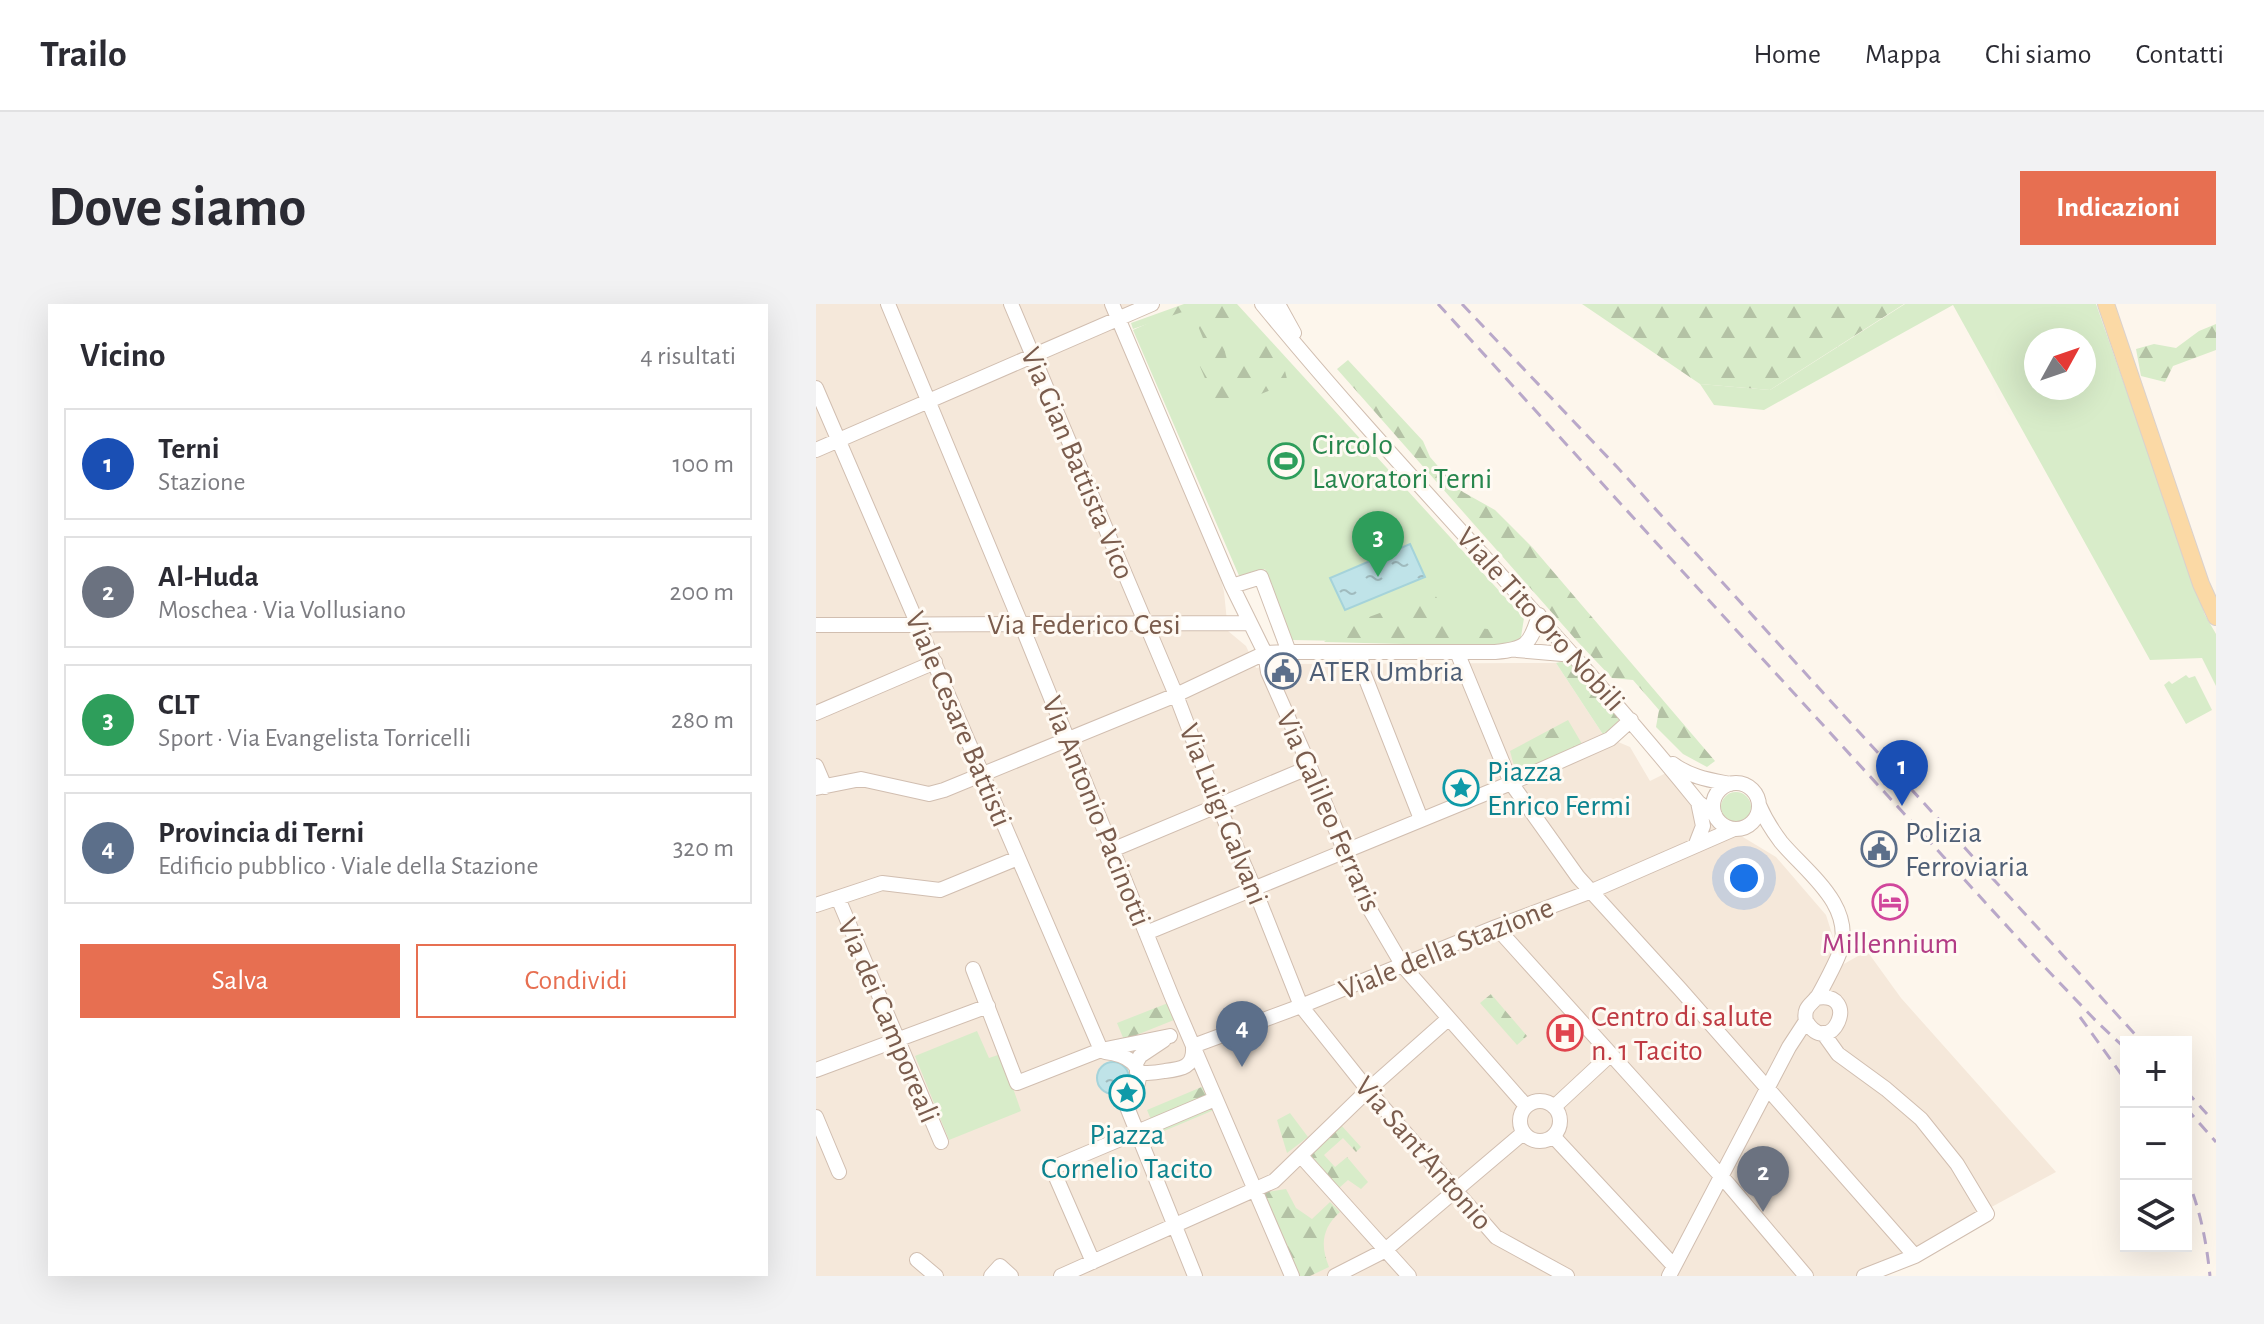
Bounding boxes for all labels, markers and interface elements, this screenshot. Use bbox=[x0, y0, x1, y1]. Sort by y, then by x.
text: Trailo bbox=[40, 36, 127, 74]
text: Home bbox=[1754, 41, 1821, 69]
text: Mappa bbox=[1865, 41, 1941, 69]
text: Chi siamo bbox=[1985, 41, 2092, 69]
text: Contatti bbox=[2136, 41, 2224, 69]
button: Indicazioni bbox=[2020, 171, 2216, 245]
text: Dove siamo bbox=[48, 180, 306, 236]
north arrow bbox=[2024, 328, 2096, 400]
text: Vicino bbox=[80, 339, 166, 373]
text: 4 risultati bbox=[640, 343, 736, 369]
street label: Via Gian Battista Vico bbox=[1015, 343, 1139, 584]
place label: Circolo Lavoratori Terni bbox=[1312, 430, 1492, 494]
text: Terni bbox=[158, 434, 220, 464]
sports icon: Circolo Lavoratori Terni bbox=[1267, 442, 1305, 480]
text: 1 bbox=[103, 451, 113, 477]
text: 100 m bbox=[673, 451, 734, 477]
text: Stazione bbox=[158, 469, 246, 495]
pin: 3 bbox=[1352, 511, 1404, 577]
street label: Viale Tito Oro Nobili bbox=[1450, 522, 1630, 717]
text: Al-Huda bbox=[158, 562, 259, 592]
text: 2 bbox=[102, 579, 114, 605]
text: 200 m bbox=[670, 579, 734, 605]
text: Moschea · Via Vollusiano bbox=[158, 597, 406, 623]
street label: Viale Cesare Battisti bbox=[899, 607, 1017, 831]
street label: Via Federico Cesi bbox=[987, 610, 1181, 640]
public building icon: ATER Umbria bbox=[1264, 652, 1302, 690]
place label: ATER Umbria bbox=[1309, 657, 1464, 687]
text: CLT bbox=[158, 690, 200, 720]
street label: Via Antonio Pacinotti bbox=[1036, 692, 1156, 931]
street label: Via Galileo Ferraris bbox=[1270, 706, 1386, 916]
text: 3 bbox=[102, 707, 114, 733]
text: 280 m bbox=[671, 707, 734, 733]
street label: Via Luigi Galvani bbox=[1173, 720, 1273, 909]
text: Sport · Via Evangelista Torricelli bbox=[158, 725, 471, 751]
pin: 1 bbox=[1876, 740, 1928, 806]
place label: Piazza Enrico Fermi bbox=[1487, 757, 1631, 821]
place icon: Piazza Enrico Fermi bbox=[1442, 769, 1480, 807]
text: Provincia di Terni bbox=[158, 818, 364, 848]
place label: Polizia Ferroviaria bbox=[1905, 818, 2029, 882]
public building icon: Polizia Ferroviaria bbox=[1860, 830, 1898, 868]
text: 4 bbox=[101, 835, 115, 861]
text: 320 m bbox=[673, 835, 734, 861]
text: Edificio pubblico · Viale della Stazione bbox=[158, 853, 538, 879]
your location bbox=[1724, 858, 1764, 898]
hotel icon: Millennium bbox=[1871, 883, 1909, 921]
street label: Viale della Stazione bbox=[1335, 892, 1558, 1006]
street label: Via dei Camporeali bbox=[831, 914, 945, 1127]
place label: Millennium bbox=[1822, 929, 1958, 959]
button: Salva bbox=[80, 944, 400, 1018]
button: Condividi bbox=[416, 944, 736, 1018]
pin: 4 bbox=[1216, 1001, 1268, 1067]
place label: Centro di salute n. 1 Tacito bbox=[1591, 1002, 1773, 1066]
hospital icon: Centro di salute n. 1 Tacito bbox=[1546, 1014, 1584, 1052]
map controls bbox=[2120, 1036, 2192, 1252]
button: + bbox=[2120, 1036, 2192, 1108]
street label: Via Sant'Antonio bbox=[1349, 1071, 1498, 1236]
place icon: Piazza Cornelio Tacito bbox=[1108, 1074, 1146, 1112]
button: − bbox=[2120, 1108, 2192, 1180]
place label: Piazza Cornelio Tacito bbox=[1041, 1120, 1213, 1184]
pin: 2 bbox=[1737, 1146, 1789, 1212]
button: layers bbox=[2120, 1180, 2192, 1252]

